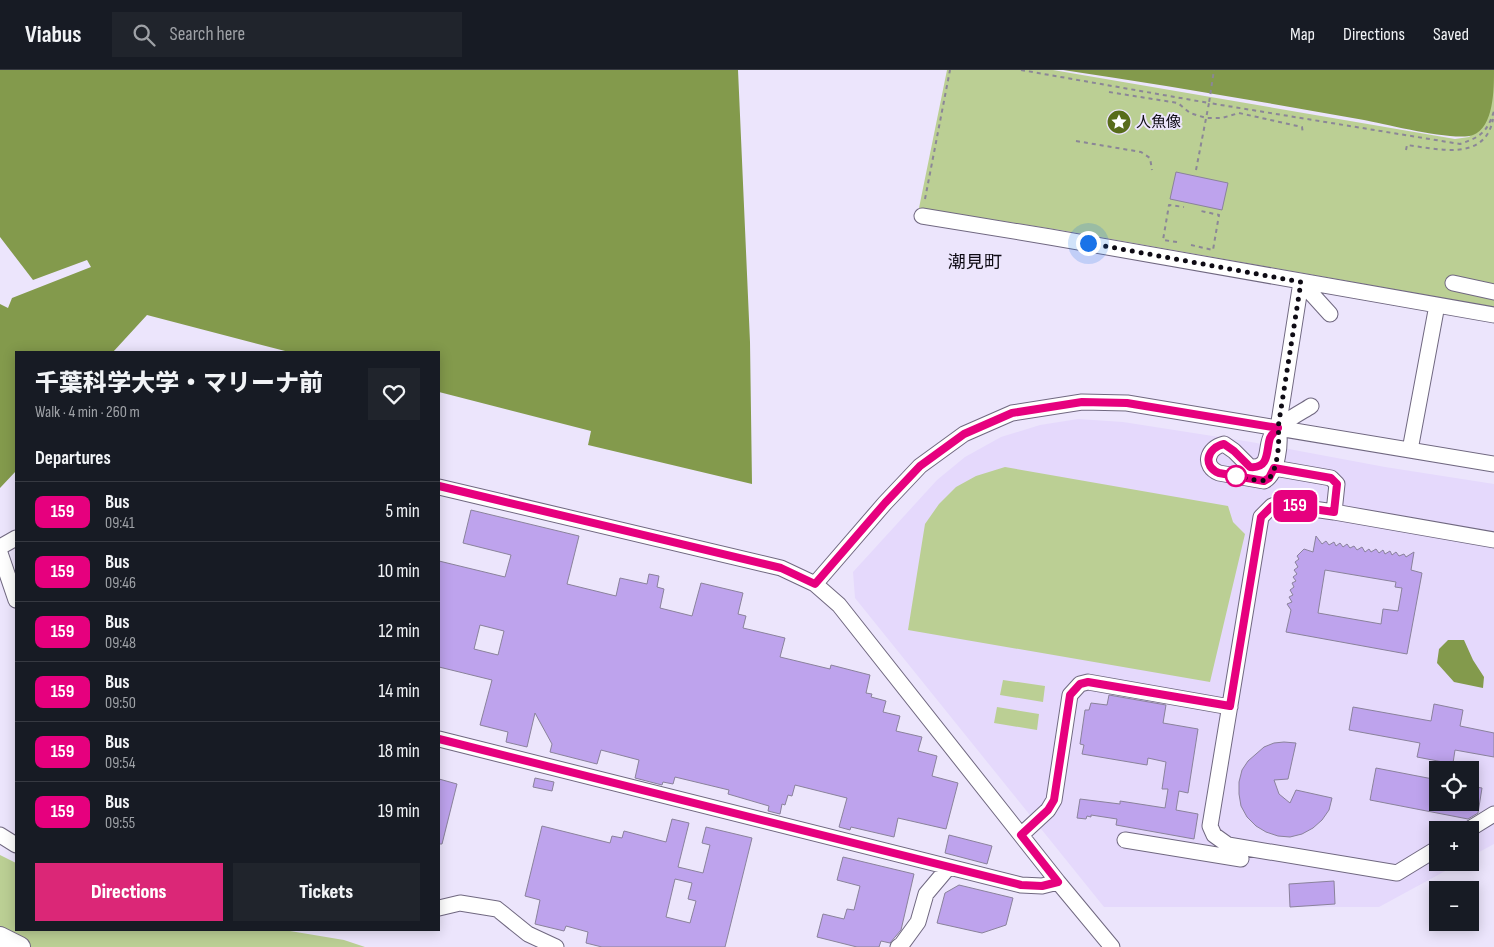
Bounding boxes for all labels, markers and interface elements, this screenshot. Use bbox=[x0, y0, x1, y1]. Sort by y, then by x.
search box bbox=[112, 12, 462, 57]
text: Viabus bbox=[25, 20, 82, 49]
icon: search bbox=[130, 21, 158, 49]
text: Search here bbox=[170, 23, 245, 46]
text: Map bbox=[1290, 24, 1315, 45]
text: Directions bbox=[1343, 24, 1405, 45]
text: Saved bbox=[1433, 24, 1469, 45]
place icon: 人魚像 bbox=[1106, 109, 1132, 135]
place label: 人魚像 bbox=[1136, 113, 1181, 132]
your location bbox=[1076, 231, 1101, 256]
district label: 潮見町 bbox=[948, 252, 1002, 273]
button: heart bbox=[368, 368, 420, 420]
text: 千葉科学大学・マリーナ前 bbox=[35, 369, 323, 398]
text: Walk · 4 min · 260 m bbox=[35, 403, 140, 422]
text: Departures bbox=[35, 447, 111, 470]
unlabelled marker bbox=[1225, 465, 1247, 487]
line badge: 159 bbox=[1266, 490, 1324, 522]
text: Bus bbox=[105, 491, 130, 514]
text: 159 bbox=[1283, 495, 1307, 516]
text: 5 min bbox=[385, 500, 420, 523]
text: 159 bbox=[51, 501, 74, 522]
text: 09:41 bbox=[105, 514, 135, 533]
text: Bus bbox=[105, 551, 130, 574]
text: 10 min bbox=[378, 560, 420, 583]
text: 159 bbox=[51, 561, 74, 582]
text: 09:46 bbox=[105, 574, 136, 593]
text: Bus bbox=[105, 611, 130, 634]
text: 12 min bbox=[378, 620, 420, 643]
text: 159 bbox=[51, 621, 74, 642]
text: 09:48 bbox=[105, 634, 136, 653]
text: Bus bbox=[105, 671, 130, 694]
text: 14 min bbox=[379, 680, 420, 703]
text: 159 bbox=[51, 681, 74, 702]
text: 09:50 bbox=[105, 694, 136, 713]
text: Bus bbox=[105, 731, 130, 754]
text: 18 min bbox=[378, 740, 420, 763]
text: 159 bbox=[51, 741, 74, 762]
text: 09:54 bbox=[105, 754, 135, 773]
map controls bbox=[1429, 761, 1479, 931]
button: locate bbox=[1429, 761, 1479, 811]
text: Bus bbox=[105, 791, 130, 814]
text: 19 min bbox=[378, 800, 420, 823]
text: 159 bbox=[51, 801, 74, 822]
text: 09:55 bbox=[105, 814, 135, 833]
button: + bbox=[1429, 821, 1479, 871]
button: Directions bbox=[35, 863, 223, 921]
button: Tickets bbox=[233, 863, 420, 921]
button: − bbox=[1429, 881, 1479, 931]

